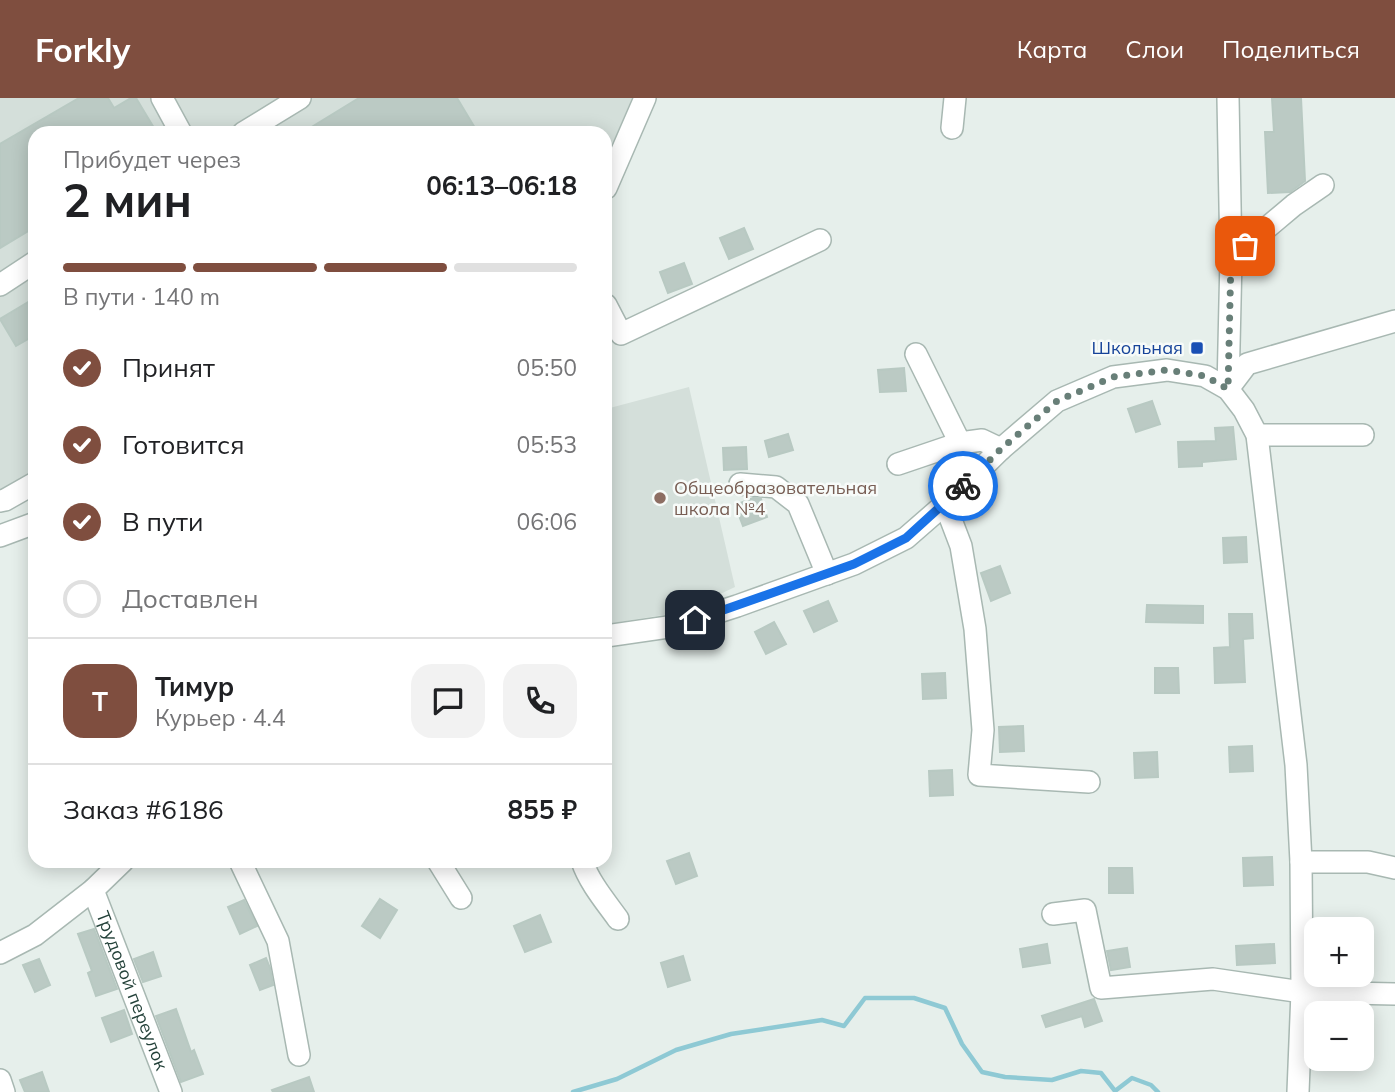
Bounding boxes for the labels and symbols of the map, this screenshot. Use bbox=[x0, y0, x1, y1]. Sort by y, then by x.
pin bbox=[1215, 216, 1275, 276]
place label: Школьная bbox=[1091, 336, 1183, 359]
marker: Школьная bbox=[1189, 340, 1205, 356]
courier bbox=[928, 451, 998, 521]
place label: Общеобразовательная школа №4 bbox=[674, 476, 877, 520]
marker: Общеобразовательная школа №4 bbox=[652, 490, 668, 506]
pin bbox=[665, 590, 725, 650]
street label: Трудовой переулок bbox=[91, 908, 174, 1074]

